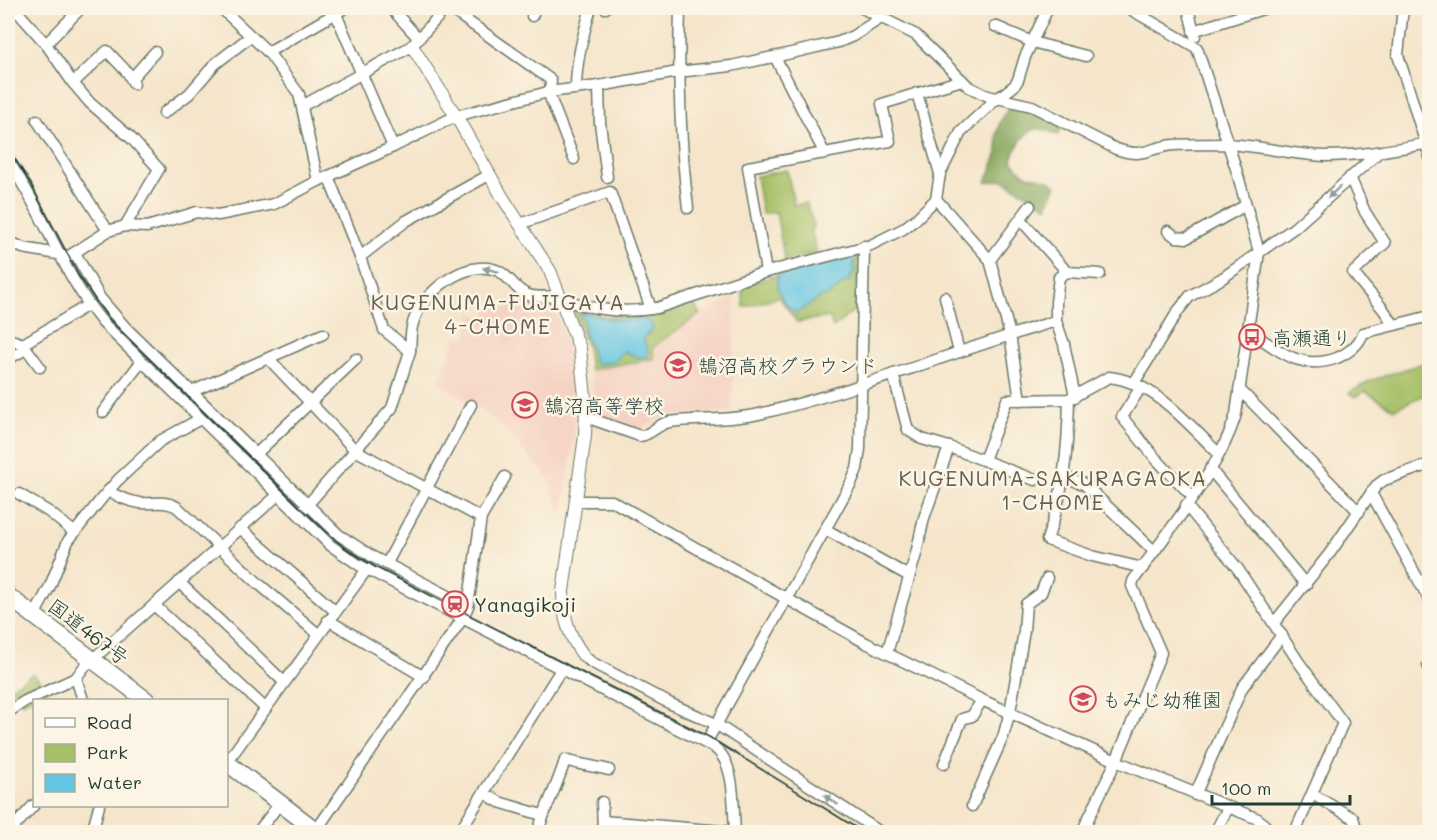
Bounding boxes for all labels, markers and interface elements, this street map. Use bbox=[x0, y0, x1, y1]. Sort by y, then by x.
one-way arrow bbox=[1328, 185, 1342, 199]
one-way arrow bbox=[482, 264, 500, 274]
district label: KUGENUMA-FUJIGAYA 4-CHOME bbox=[371, 288, 625, 339]
bus stop icon: 高瀬通り bbox=[1237, 322, 1267, 352]
place label: 高瀬通り bbox=[1272, 324, 1352, 350]
school or university icon: 鵠沼高校グラウンド bbox=[663, 350, 693, 380]
place label: 鵠沼高校グラウンド bbox=[698, 352, 878, 378]
school or university icon: 鵠沼高等学校 bbox=[510, 390, 540, 420]
place label: 鵠沼高等学校 bbox=[544, 392, 664, 418]
district label: KUGENUMA-SAKURAGAOKA 1-CHOME bbox=[898, 464, 1208, 515]
station icon: Yanagikoji bbox=[440, 589, 470, 619]
place label: Yanagikoji bbox=[474, 591, 576, 617]
street label: 国道467号 bbox=[43, 592, 135, 670]
school or university icon: もみじ幼稚園 bbox=[1068, 684, 1098, 714]
place label: もみじ幼稚園 bbox=[1102, 686, 1222, 712]
legend bbox=[33, 699, 228, 807]
text: Road bbox=[87, 710, 132, 734]
text: Park bbox=[87, 740, 128, 764]
scale bar bbox=[1212, 768, 1350, 806]
text: Water bbox=[87, 770, 142, 794]
text: 100 m bbox=[1221, 776, 1271, 800]
one-way arrow bbox=[824, 794, 840, 806]

